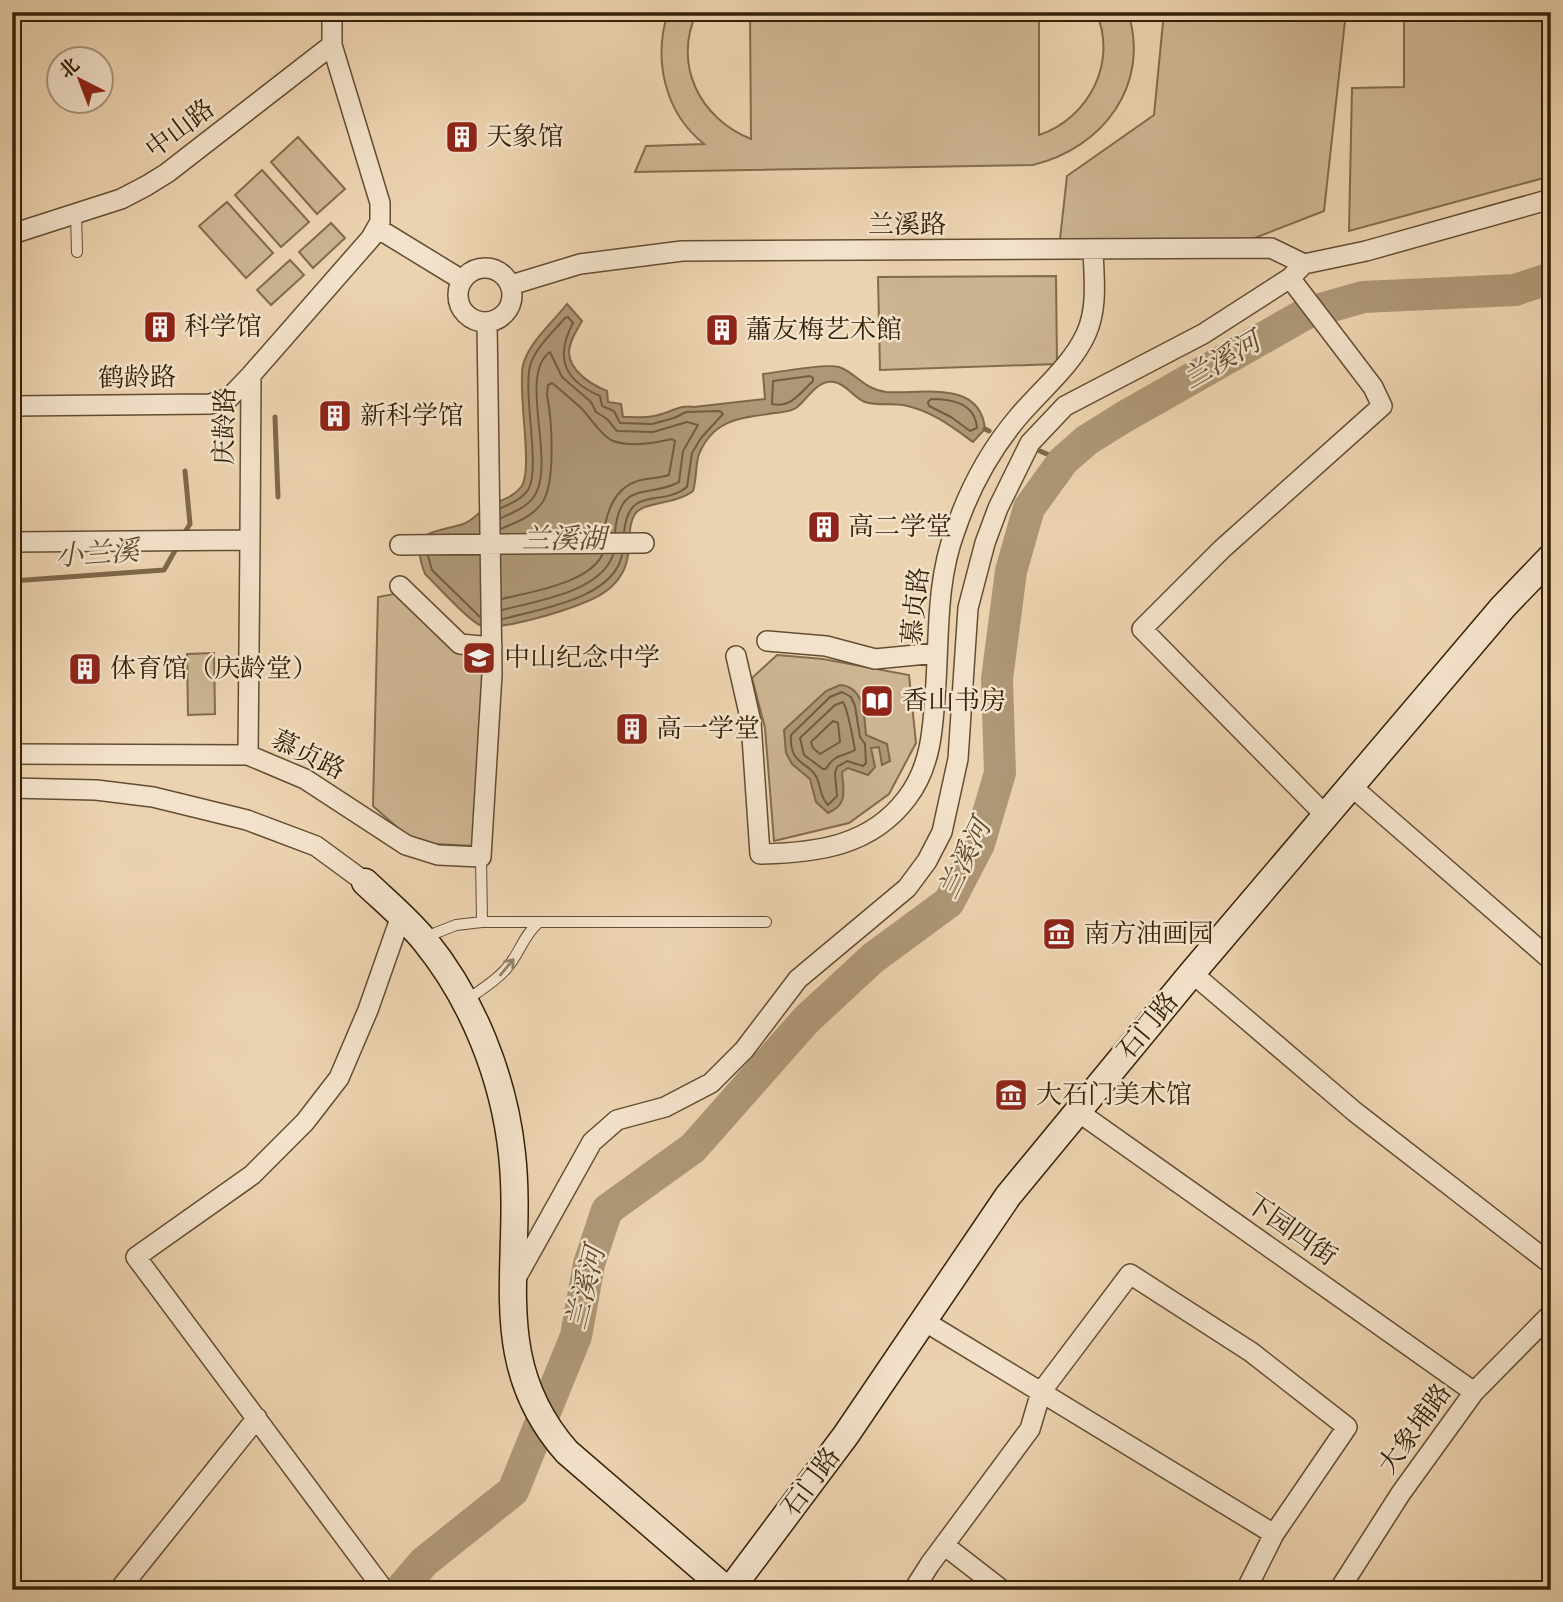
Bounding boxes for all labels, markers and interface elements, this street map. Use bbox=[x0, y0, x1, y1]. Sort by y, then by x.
north arrow bbox=[46, 46, 116, 116]
text: 北 bbox=[54, 53, 84, 83]
street label: 中山路 bbox=[139, 93, 221, 165]
building icon: 天象馆 bbox=[443, 118, 481, 156]
place label: 天象馆 bbox=[486, 121, 564, 153]
street label: 兰溪路 bbox=[868, 209, 946, 241]
building icon: 科学馆 bbox=[141, 308, 179, 346]
place label: 科学馆 bbox=[184, 311, 262, 343]
building icon: 蕭友梅艺术館 bbox=[703, 311, 741, 349]
place label: 蕭友梅艺术館 bbox=[746, 314, 902, 346]
water label: 兰溪河 bbox=[1177, 322, 1271, 397]
street label: 鹤龄路 bbox=[98, 361, 176, 395]
street label: 庆龄路 bbox=[208, 387, 242, 465]
building icon: 新科学馆 bbox=[316, 397, 354, 435]
place label: 新科学馆 bbox=[360, 400, 464, 432]
building icon: 高二学堂 bbox=[805, 508, 843, 546]
place label: 高二学堂 bbox=[848, 511, 952, 543]
water label: 兰溪湖 bbox=[522, 522, 611, 557]
water label: 小兰溪 bbox=[54, 533, 143, 574]
street label: 慕贞路 bbox=[896, 566, 936, 646]
school or university icon: 中山纪念中学 bbox=[460, 639, 498, 677]
place label: 中山纪念中学 bbox=[504, 642, 660, 674]
building icon: 体育馆（庆龄堂） bbox=[66, 650, 104, 688]
place label: 体育馆（庆龄堂） bbox=[110, 653, 318, 685]
library icon: 香山书房 bbox=[858, 682, 896, 720]
place label: 香山书房 bbox=[902, 685, 1006, 717]
building icon: 高一学堂 bbox=[613, 710, 651, 748]
place label: 高一学堂 bbox=[656, 713, 760, 745]
street label: 慕贞路 bbox=[266, 724, 350, 786]
water label: 兰溪河 bbox=[931, 809, 1001, 904]
museum icon: 南方油画园 bbox=[1040, 915, 1078, 953]
place label: 南方油画园 bbox=[1084, 918, 1214, 950]
one-way arrow bbox=[499, 958, 515, 976]
street label: 石门路 bbox=[1111, 986, 1185, 1066]
museum icon: 大石门美术馆 bbox=[992, 1076, 1030, 1114]
place label: 大石门美术馆 bbox=[1036, 1079, 1192, 1111]
street label: 下园四街 bbox=[1239, 1187, 1343, 1273]
water label: 兰溪河 bbox=[559, 1238, 614, 1333]
street label: 大象埔路 bbox=[1371, 1378, 1459, 1480]
street label: 石门路 bbox=[775, 1441, 847, 1523]

